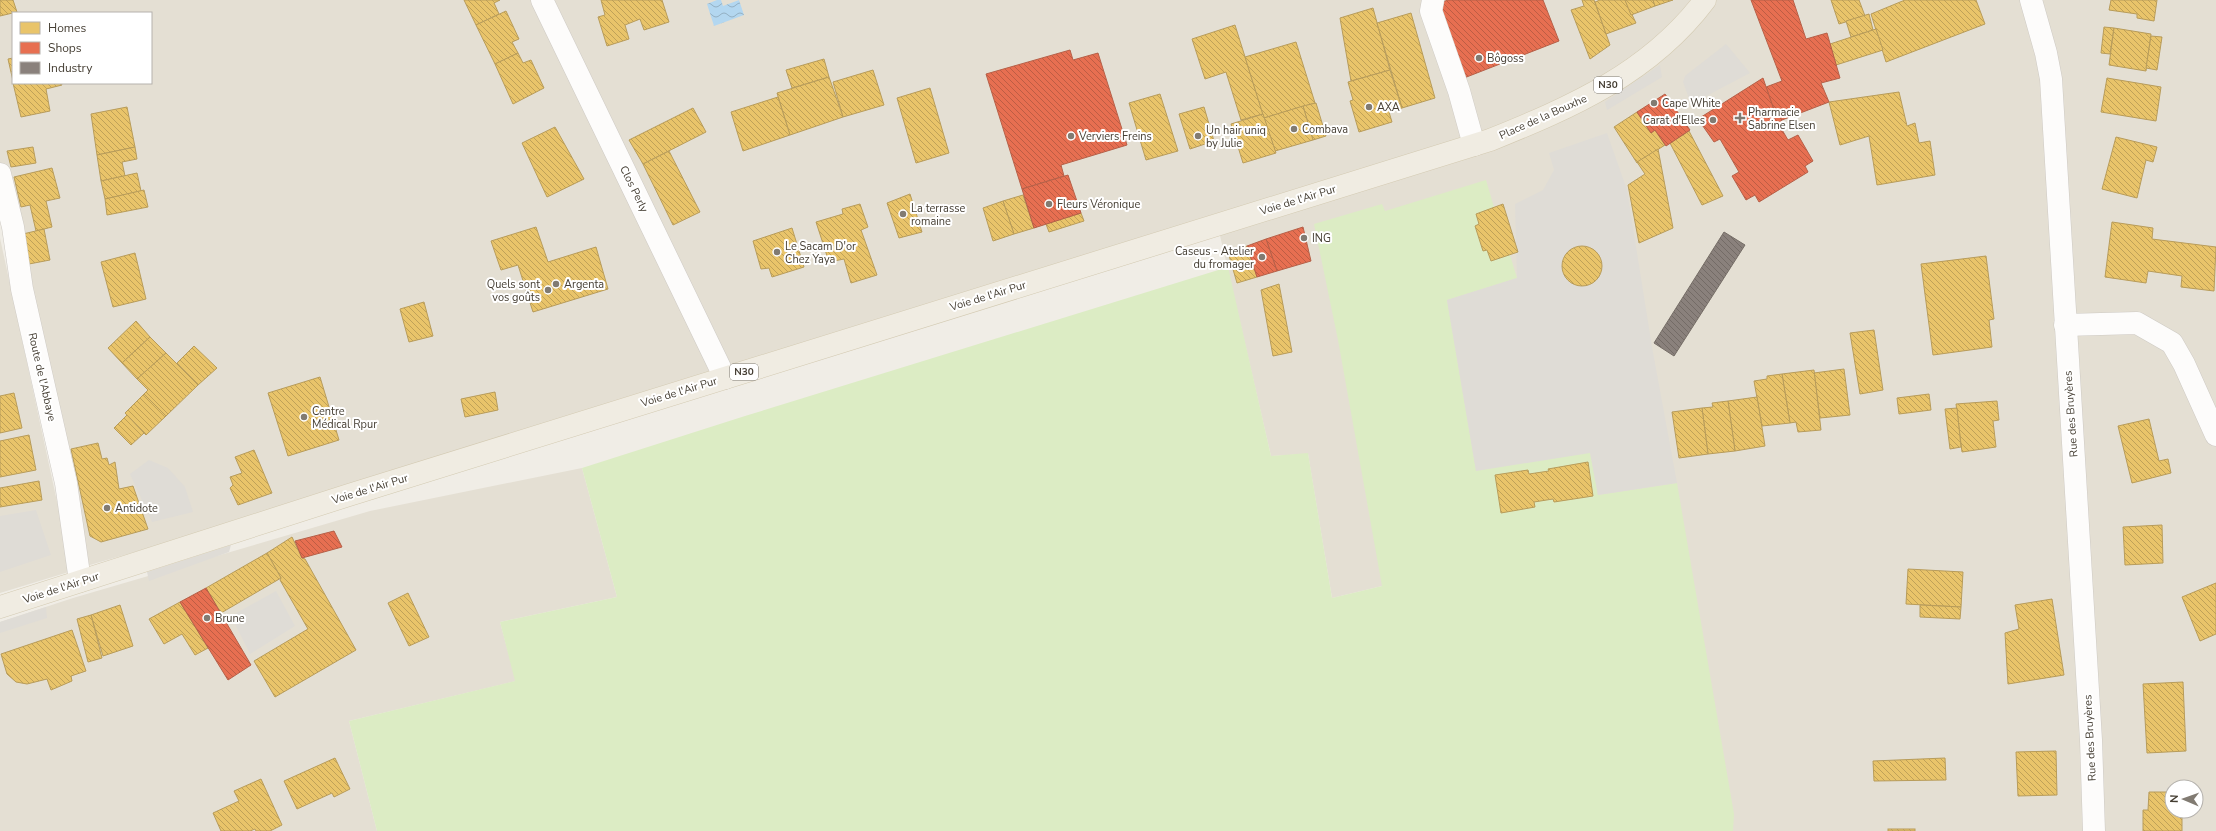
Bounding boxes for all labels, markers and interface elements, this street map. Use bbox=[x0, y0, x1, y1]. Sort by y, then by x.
legend bbox=[12, 12, 152, 84]
text: Homes bbox=[48, 20, 86, 36]
text: Shops bbox=[48, 40, 82, 56]
place label: Bôgoss bbox=[1487, 51, 1524, 66]
marker: Bôgoss bbox=[1474, 53, 1484, 63]
text: Industry bbox=[48, 60, 93, 76]
road number: N30 bbox=[1594, 77, 1622, 93]
street label: Place de la Bouxhe bbox=[1497, 91, 1589, 143]
place label: Cape White bbox=[1662, 96, 1721, 111]
marker: Cape White bbox=[1649, 98, 1659, 108]
place label: AXA bbox=[1377, 100, 1400, 115]
marker: AXA bbox=[1364, 102, 1374, 112]
place label: Pharmacie Sabrine Elsen bbox=[1748, 105, 1815, 133]
place label: Carat d'Elles bbox=[1643, 113, 1705, 128]
marker: Pharmacie Sabrine Elsen bbox=[1735, 113, 1745, 123]
marker: Carat d'Elles bbox=[1708, 115, 1718, 125]
place label: Combava bbox=[1302, 122, 1348, 137]
place label: Un hair uniq by Julie bbox=[1206, 123, 1266, 151]
marker: Combava bbox=[1289, 124, 1299, 134]
place label: Verviers Freins bbox=[1078, 129, 1152, 144]
marker: Verviers Freins bbox=[1066, 131, 1076, 141]
marker: Un hair uniq by Julie bbox=[1193, 131, 1203, 141]
street label: Clos Perly bbox=[616, 163, 652, 215]
street label: Voie de l'Air Pur bbox=[1257, 181, 1338, 219]
place label: Fleurs Véronique bbox=[1057, 197, 1140, 212]
marker: Fleurs Véronique bbox=[1044, 199, 1054, 209]
place label: La terrasse romaine bbox=[911, 201, 966, 229]
marker: La terrasse romaine bbox=[898, 209, 908, 219]
place label: ING bbox=[1312, 231, 1331, 246]
marker: ING bbox=[1299, 233, 1309, 243]
place label: Le Sacam D'or Chez Yaya bbox=[785, 239, 856, 267]
place label: Caseus - Atelier du fromager bbox=[1175, 244, 1254, 272]
marker: Le Sacam D'or Chez Yaya bbox=[772, 247, 782, 257]
marker: Caseus - Atelier du fromager bbox=[1257, 252, 1267, 262]
place label: Quels sont vos goûts bbox=[487, 277, 540, 305]
place label: Argenta bbox=[564, 277, 604, 292]
street label: Voie de l'Air Pur bbox=[947, 277, 1028, 315]
marker: Argenta bbox=[551, 279, 561, 289]
marker: Quels sont vos goûts bbox=[543, 285, 553, 295]
street label: Route de l'Abbaye bbox=[25, 331, 60, 423]
road number: N30 bbox=[730, 364, 758, 380]
street label: Rue des Bruyères bbox=[2060, 370, 2082, 458]
street label: Voie de l'Air Pur bbox=[638, 373, 719, 411]
place label: Centre Médical Rpur bbox=[312, 404, 377, 432]
marker: Centre Médical Rpur bbox=[299, 412, 309, 422]
street label: Voie de l'Air Pur bbox=[329, 470, 410, 508]
place label: Antidote bbox=[115, 501, 158, 516]
marker: Antidote bbox=[102, 503, 112, 513]
street label: Voie de l'Air Pur bbox=[20, 569, 101, 608]
place label: Brune bbox=[215, 611, 245, 626]
marker: Brune bbox=[202, 613, 212, 623]
street label: Rue des Bruyères bbox=[2080, 694, 2100, 782]
north arrow bbox=[2164, 779, 2204, 819]
text: N bbox=[2167, 794, 2182, 803]

